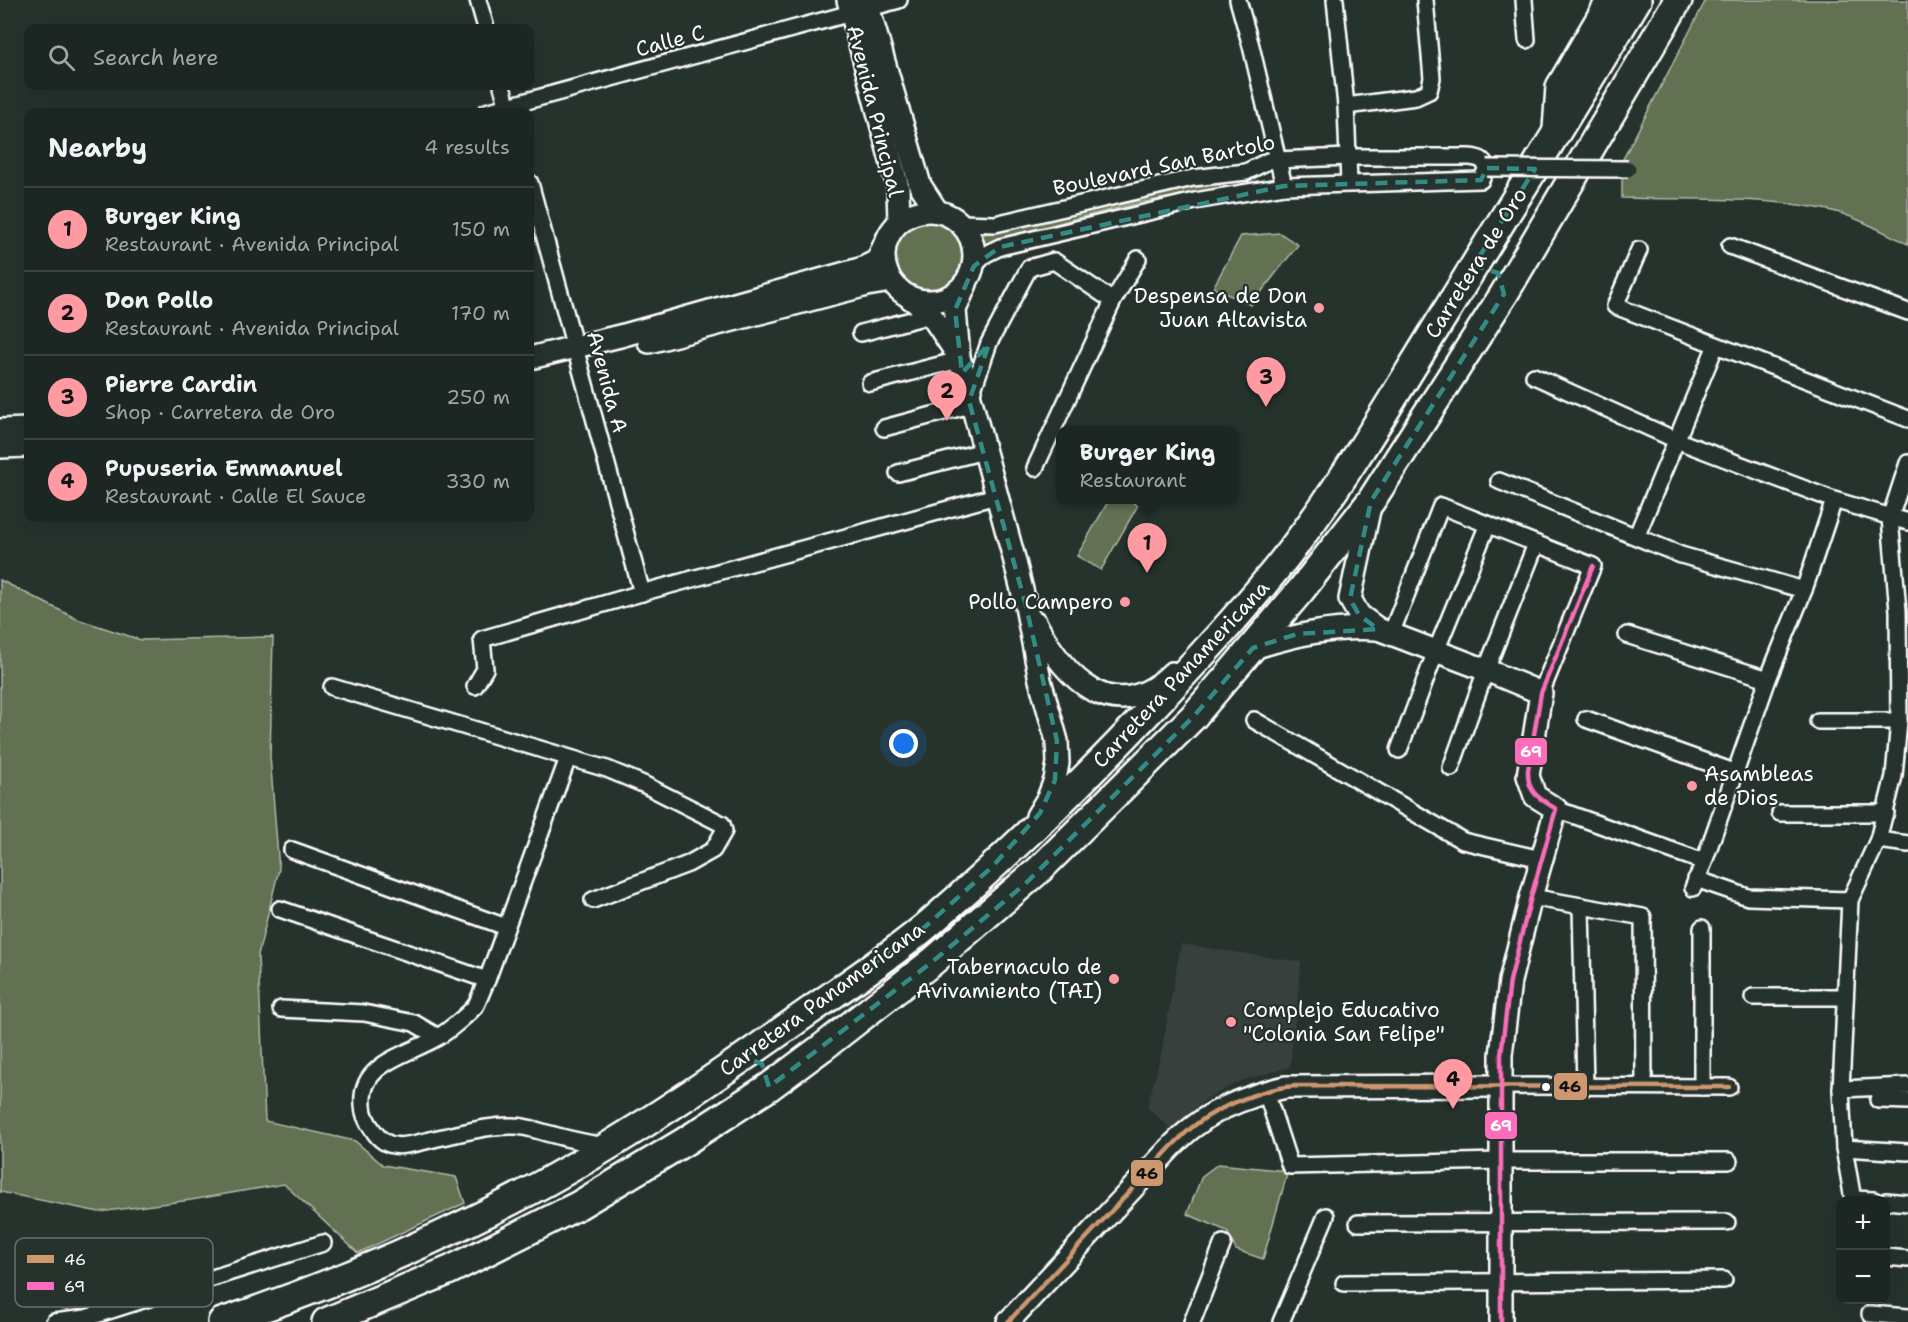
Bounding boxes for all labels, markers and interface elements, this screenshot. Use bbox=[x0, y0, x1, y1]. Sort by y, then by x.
street label: Calle C bbox=[633, 18, 707, 64]
street label: Avenida Principal bbox=[840, 22, 910, 200]
search box bbox=[24, 24, 534, 90]
icon: search bbox=[45, 41, 78, 74]
text: Search here bbox=[93, 43, 219, 72]
street label: Boulevard San Bartolo bbox=[1050, 128, 1278, 202]
text: Nearby bbox=[48, 130, 147, 165]
text: 4 results bbox=[424, 134, 510, 160]
street label: Carretera de Oro bbox=[1418, 182, 1534, 344]
text: Burger King bbox=[105, 202, 240, 231]
text: 1 bbox=[63, 216, 72, 242]
text: 150 m bbox=[452, 216, 510, 242]
text: Restaurant · Avenida Principal bbox=[105, 231, 399, 257]
place label: Despensa de Don Juan Altavista bbox=[1134, 282, 1307, 334]
text: Don Pollo bbox=[105, 286, 213, 315]
text: 2 bbox=[61, 300, 75, 326]
text: 170 m bbox=[451, 300, 510, 326]
marker: Despensa de Don Juan Altavista bbox=[1312, 301, 1326, 315]
text: Restaurant · Avenida Principal bbox=[105, 315, 399, 341]
street label: Avenida A bbox=[580, 328, 634, 436]
pin: 3 bbox=[1246, 358, 1286, 407]
text: Pierre Cardin bbox=[105, 370, 257, 399]
pin: 2 bbox=[928, 372, 966, 421]
text: 3 bbox=[61, 384, 75, 410]
text: 250 m bbox=[446, 384, 510, 410]
text: Shop · Carretera de Oro bbox=[105, 399, 335, 425]
popup bbox=[1056, 426, 1239, 504]
text: Burger King bbox=[1080, 438, 1215, 467]
text: Pupuseria Emmanuel bbox=[105, 454, 343, 483]
text: Restaurant bbox=[1080, 467, 1187, 493]
text: 4 bbox=[61, 468, 75, 494]
text: 330 m bbox=[446, 468, 510, 494]
text: Restaurant · Calle El Sauce bbox=[105, 483, 366, 509]
pin: 1 bbox=[1128, 524, 1166, 573]
street label: Carretera Panamericana bbox=[1086, 574, 1276, 774]
place label: Pollo Campero bbox=[968, 588, 1113, 616]
marker: Pollo Campero bbox=[1118, 595, 1132, 609]
your location bbox=[889, 729, 918, 758]
line badge: 69 bbox=[1514, 737, 1548, 766]
text: 69 bbox=[1520, 741, 1542, 762]
place label: Asambleas de Dios bbox=[1704, 760, 1814, 812]
marker: Asambleas de Dios bbox=[1685, 779, 1699, 793]
street label: Carretera Panamericana bbox=[714, 915, 930, 1083]
place label: Tabernaculo de Avivamiento (TAI) bbox=[916, 953, 1102, 1005]
marker: Tabernaculo de Avivamiento (TAI) bbox=[1107, 972, 1121, 986]
place label: Complejo Educativo "Colonia San Felipe" bbox=[1243, 996, 1445, 1048]
marker: Complejo Educativo "Colonia San Felipe" bbox=[1224, 1015, 1238, 1029]
pin: 4 bbox=[1434, 1060, 1472, 1109]
line badge: 46 bbox=[1553, 1072, 1588, 1101]
text: 46 bbox=[1559, 1076, 1581, 1097]
unlabelled marker bbox=[1540, 1081, 1552, 1093]
line badge: 69 bbox=[1484, 1111, 1518, 1140]
text: 69 bbox=[1490, 1115, 1512, 1136]
line badge: 46 bbox=[1130, 1159, 1164, 1187]
text: 46 bbox=[1136, 1163, 1158, 1184]
map controls bbox=[1836, 1196, 1890, 1304]
button: + bbox=[1836, 1196, 1890, 1250]
legend bbox=[15, 1238, 213, 1307]
text: 46 bbox=[64, 1249, 86, 1270]
button: − bbox=[1836, 1250, 1890, 1304]
text: 69 bbox=[64, 1276, 85, 1297]

